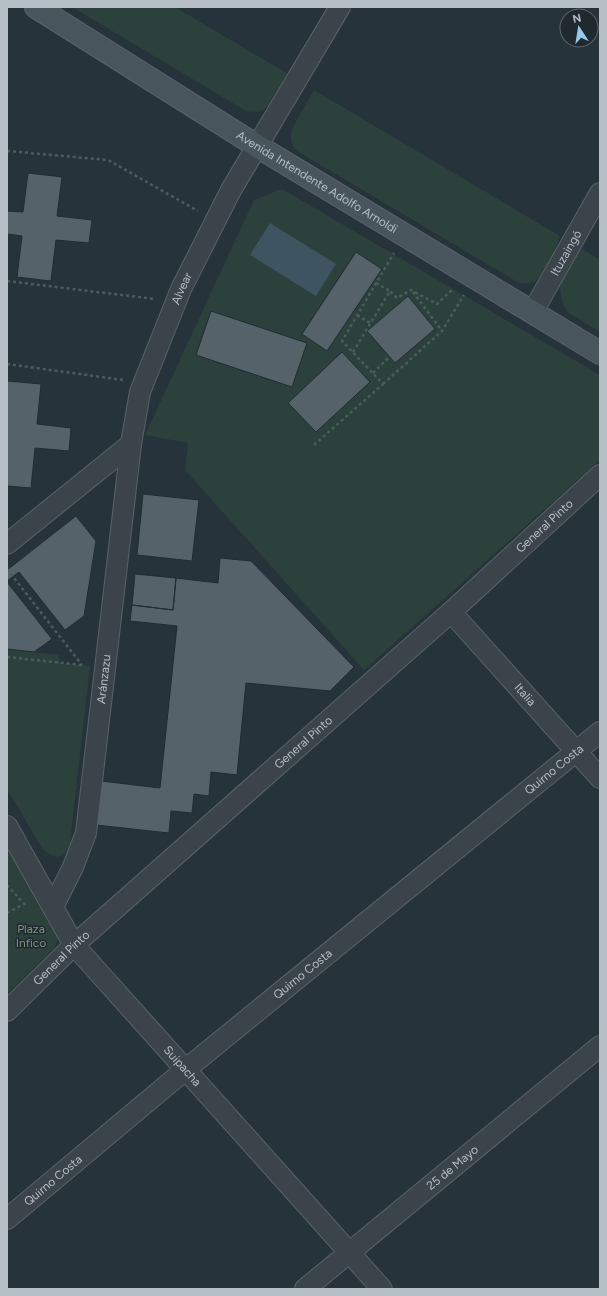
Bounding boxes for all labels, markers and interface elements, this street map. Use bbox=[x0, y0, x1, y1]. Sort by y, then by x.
north arrow bbox=[559, 8, 599, 48]
text: N bbox=[572, 11, 583, 26]
street label: Avenida Intendente Adolfo Arnoldi bbox=[234, 128, 400, 236]
street label: Ituzaingó bbox=[548, 228, 584, 278]
street label: Alvear bbox=[169, 270, 195, 307]
street label: General Pinto bbox=[513, 496, 576, 556]
street label: Aránzazu bbox=[94, 654, 114, 705]
street label: Italia bbox=[511, 680, 539, 709]
street label: General Pinto bbox=[271, 713, 335, 772]
street label: Quirno Costa bbox=[522, 742, 586, 797]
park label: Plaza Infico bbox=[16, 922, 46, 950]
street label: General Pinto bbox=[30, 928, 92, 988]
street label: Quirno Costa bbox=[271, 946, 335, 1002]
street label: Suipacha bbox=[161, 1043, 204, 1089]
street label: 25 de Mayo bbox=[424, 1142, 481, 1193]
street label: Quirno Costa bbox=[21, 1152, 85, 1209]

